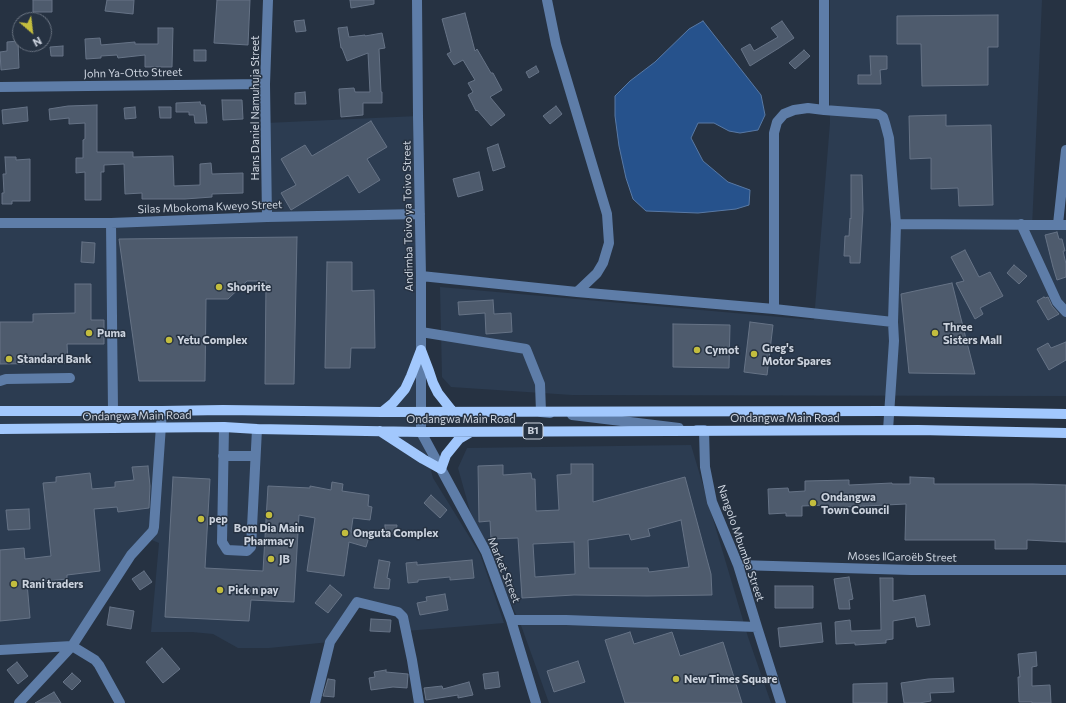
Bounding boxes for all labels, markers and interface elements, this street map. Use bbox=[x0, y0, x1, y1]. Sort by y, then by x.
north arrow bbox=[12, 12, 52, 52]
text: N bbox=[31, 34, 44, 50]
street label: Hans Daniel Namuhuja Street bbox=[248, 35, 262, 181]
street label: John Ya-Otto Street bbox=[84, 66, 182, 80]
street label: Andimba Toivo ya Toivo Street bbox=[400, 140, 416, 292]
street label: Silas Mbokoma Kweyo Street bbox=[137, 198, 283, 216]
place label: Shoprite bbox=[227, 280, 271, 294]
marker: Shoprite bbox=[214, 282, 224, 292]
place label: Three Sisters Mall bbox=[943, 320, 1002, 346]
place label: Puma bbox=[97, 326, 126, 340]
marker: Puma bbox=[84, 328, 94, 338]
marker: Three Sisters Mall bbox=[930, 328, 940, 338]
place label: Yetu Complex bbox=[177, 333, 247, 347]
marker: Yetu Complex bbox=[164, 335, 174, 345]
place label: Greg's Motor Spares bbox=[762, 341, 831, 367]
place label: Cymot bbox=[705, 343, 739, 357]
marker: Cymot bbox=[692, 345, 702, 355]
marker: Greg's Motor Spares bbox=[749, 349, 759, 359]
place label: Standard Bank bbox=[17, 352, 91, 366]
marker: Standard Bank bbox=[4, 354, 14, 364]
street label: Ondangwa Main Road bbox=[82, 408, 192, 424]
street label: Ondangwa Main Road bbox=[730, 411, 840, 425]
street label: Ondangwa Main Road bbox=[406, 412, 516, 426]
road number: B1 bbox=[523, 423, 543, 439]
street label: Nangolo Mbumba Street bbox=[715, 483, 767, 603]
place label: Ondangwa Town Council bbox=[821, 490, 889, 516]
marker: Ondangwa Town Council bbox=[808, 498, 818, 508]
marker: Bom Dia Main Pharmacy bbox=[264, 510, 274, 520]
place label: pep bbox=[209, 512, 228, 526]
marker: pep bbox=[196, 514, 206, 524]
place label: Bom Dia Main Pharmacy bbox=[234, 521, 304, 547]
place label: Onguta Complex bbox=[353, 526, 438, 540]
marker: Onguta Complex bbox=[340, 528, 350, 538]
street label: Market Street bbox=[485, 535, 523, 605]
street label: Moses ǁGaroëb Street bbox=[847, 549, 957, 565]
place label: JB bbox=[279, 552, 290, 566]
marker: JB bbox=[266, 554, 276, 564]
place label: Rani traders bbox=[22, 577, 83, 591]
marker: Rani traders bbox=[9, 579, 19, 589]
place label: Pick n pay bbox=[228, 583, 279, 597]
marker: Pick n pay bbox=[215, 585, 225, 595]
place label: New Times Square bbox=[684, 672, 777, 686]
marker: New Times Square bbox=[671, 674, 681, 684]

